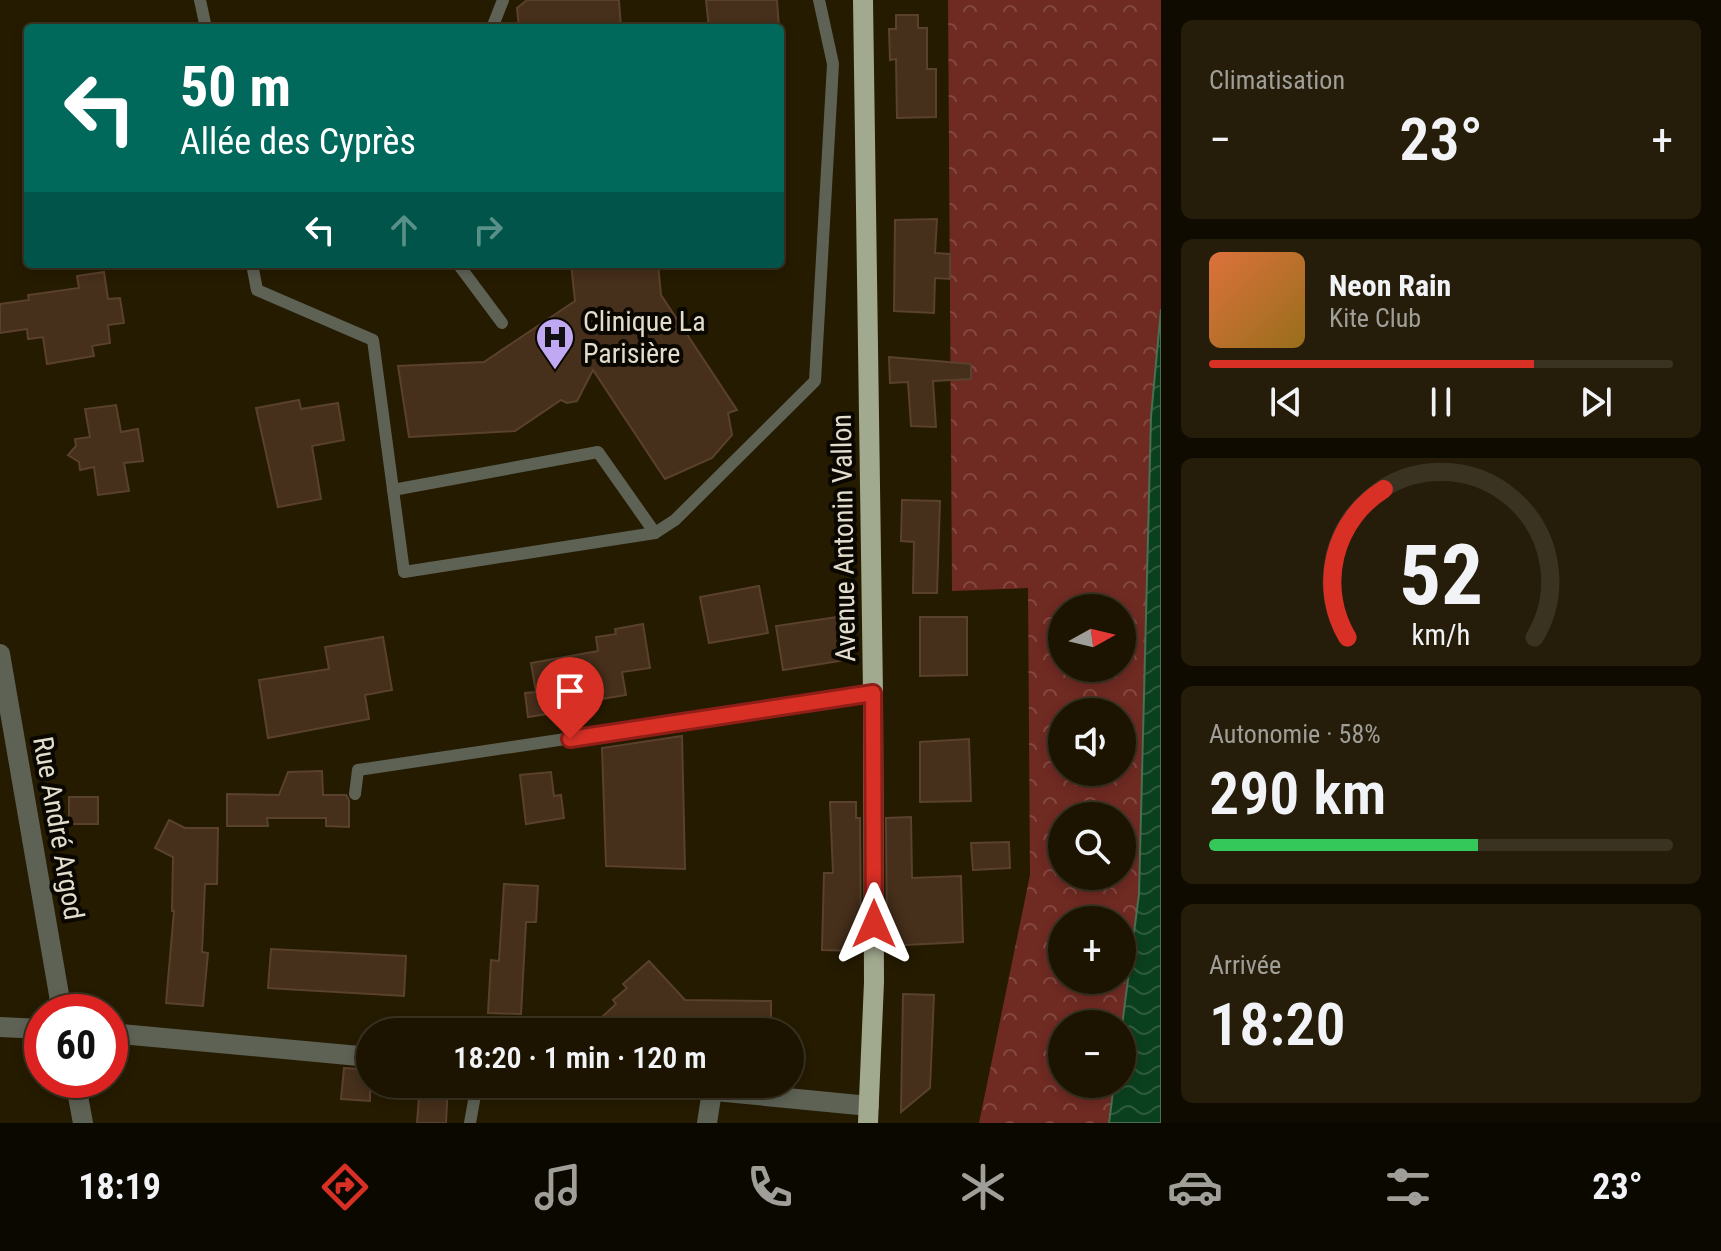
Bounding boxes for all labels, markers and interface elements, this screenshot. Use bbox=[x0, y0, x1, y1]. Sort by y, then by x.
text: 50 m bbox=[180, 54, 291, 120]
icon: left bbox=[48, 56, 152, 160]
text: Climatisation bbox=[1209, 65, 1345, 95]
text: 23° bbox=[1399, 104, 1483, 175]
text: − bbox=[1209, 114, 1231, 166]
text: + bbox=[1651, 114, 1673, 166]
text: Allée des Cyprès bbox=[180, 121, 416, 163]
icon: left bbox=[298, 208, 342, 252]
icon: ahead bbox=[382, 208, 426, 252]
icon: right bbox=[466, 208, 510, 252]
text: Neon Rain bbox=[1329, 268, 1451, 303]
text: Kite Club bbox=[1329, 303, 1421, 333]
place label: Clinique La Parisière bbox=[583, 305, 706, 370]
hospital icon: Clinique La Parisière bbox=[534, 316, 576, 371]
icon: previous bbox=[1264, 380, 1308, 424]
icon: pause bbox=[1419, 380, 1463, 424]
icon: next bbox=[1574, 380, 1618, 424]
street label: Avenue Antonin Vallon bbox=[825, 414, 862, 662]
text: 52 bbox=[1399, 526, 1483, 623]
north arrow bbox=[1048, 594, 1136, 682]
map controls bbox=[1048, 594, 1136, 1098]
text: km/h bbox=[1412, 618, 1470, 652]
pin bbox=[536, 657, 604, 739]
icon: arrive bbox=[548, 669, 592, 713]
button: sound bbox=[1048, 698, 1136, 786]
text: Autonomie · 58% bbox=[1209, 719, 1381, 749]
street label: Rue André Argod bbox=[26, 734, 91, 922]
text: 290 km bbox=[1209, 758, 1386, 829]
button: search bbox=[1048, 802, 1136, 890]
position arrow bbox=[832, 882, 916, 966]
button: + bbox=[1048, 906, 1136, 994]
text: Arrivée bbox=[1209, 950, 1281, 980]
text: 18:20 bbox=[1209, 989, 1346, 1060]
speed limit sign: 60 bbox=[24, 994, 128, 1098]
button: − bbox=[1048, 1010, 1136, 1098]
text: 18:20 · 1 min · 120 m bbox=[453, 1040, 707, 1075]
icon: directions bbox=[317, 1159, 373, 1215]
icon: music bbox=[530, 1159, 586, 1215]
icon: phone bbox=[742, 1159, 798, 1215]
icon: climate bbox=[955, 1159, 1011, 1215]
icon: car bbox=[1167, 1159, 1223, 1215]
icon: filters bbox=[1380, 1159, 1436, 1215]
text: 18:19 bbox=[78, 1166, 161, 1208]
text: 23° bbox=[1592, 1166, 1643, 1208]

